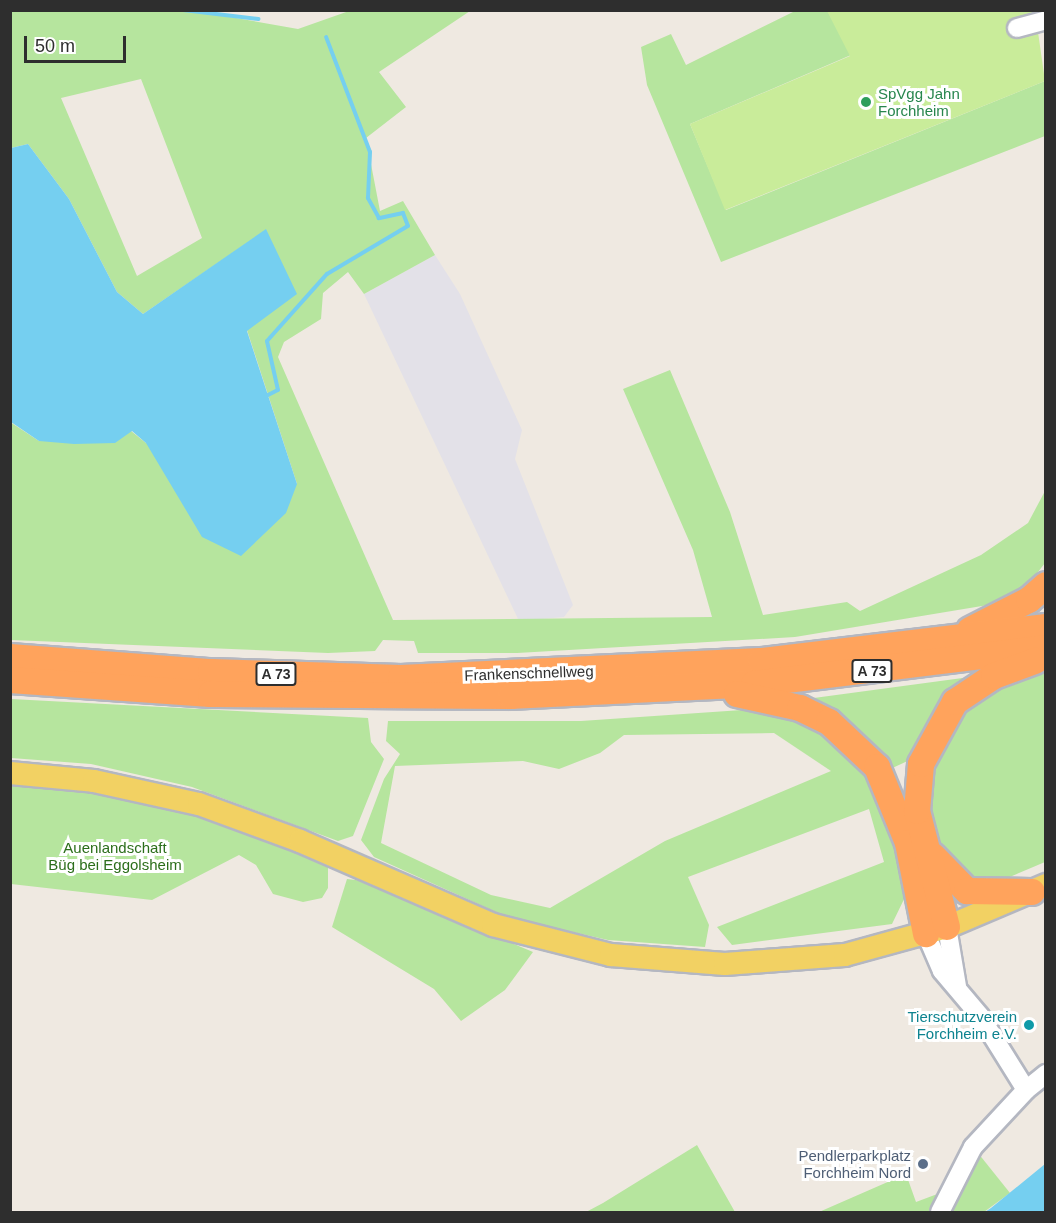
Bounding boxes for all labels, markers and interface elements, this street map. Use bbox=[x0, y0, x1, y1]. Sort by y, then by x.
scale bar bbox=[27, 24, 129, 62]
text: 50 m bbox=[35, 36, 75, 56]
place label: SpVgg Jahn Forchheim bbox=[878, 84, 960, 119]
marker: SpVgg Jahn Forchheim bbox=[859, 95, 873, 109]
road number: A 73 bbox=[851, 660, 893, 682]
street label: Frankenschnellweg bbox=[464, 662, 594, 684]
road number: A 73 bbox=[255, 663, 297, 685]
park label: Auenlandschaft Büg bei Eggolsheim bbox=[48, 838, 182, 873]
place label: Tierschutzverein Forchheim e.V. bbox=[908, 1007, 1017, 1042]
marker: Tierschutzverein Forchheim e.V. bbox=[1022, 1018, 1036, 1032]
place label: Pendlerparkplatz Forchheim Nord bbox=[798, 1146, 911, 1181]
marker: Pendlerparkplatz Forchheim Nord bbox=[916, 1157, 930, 1171]

